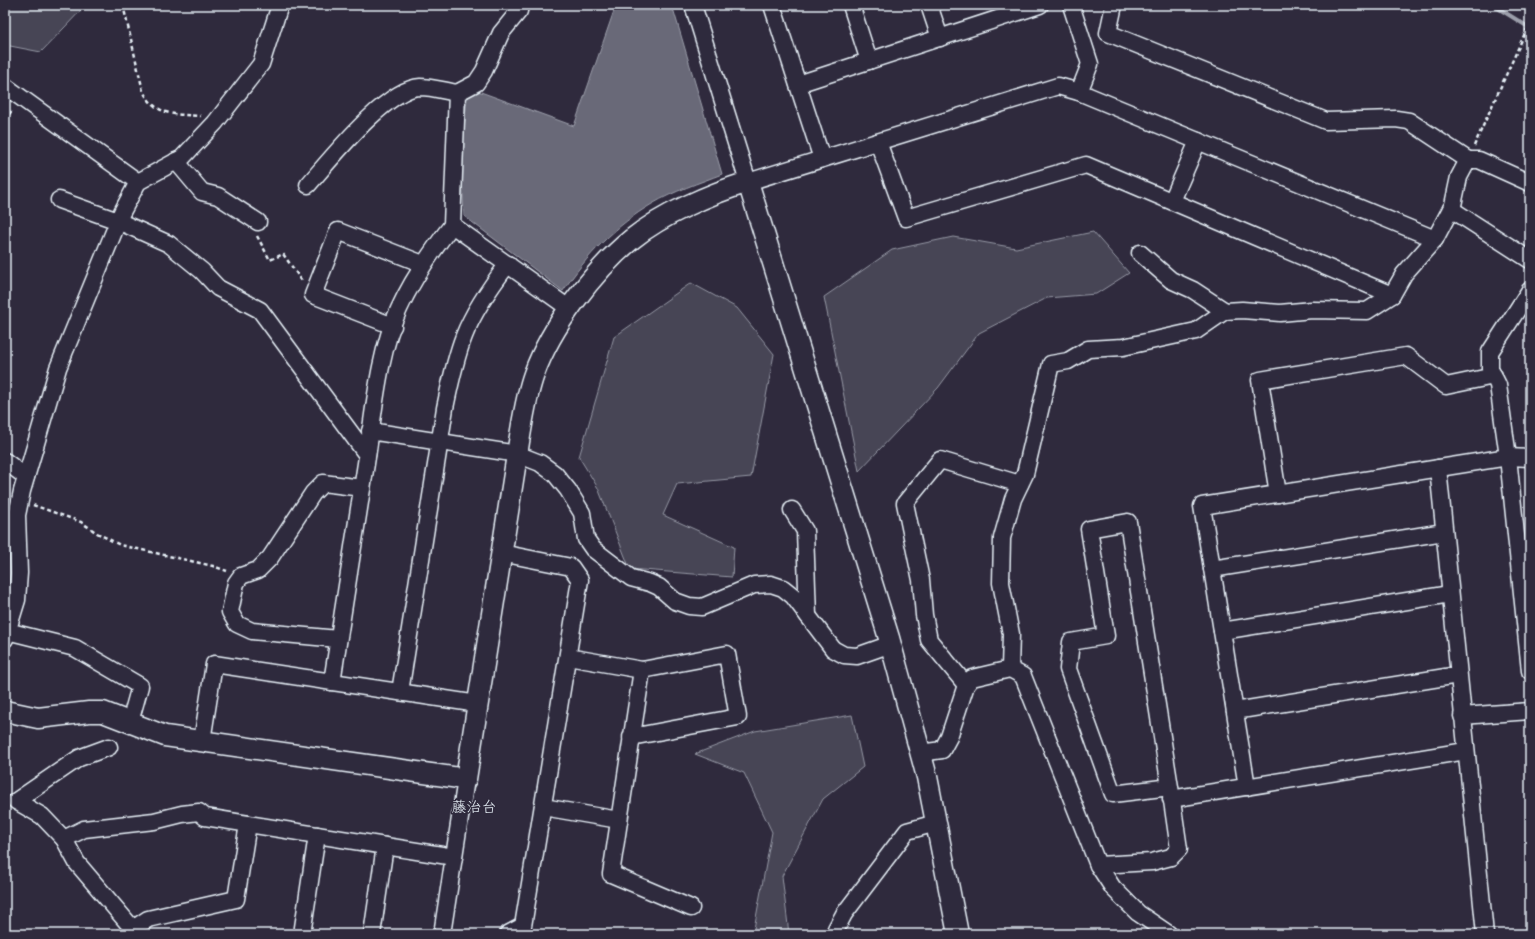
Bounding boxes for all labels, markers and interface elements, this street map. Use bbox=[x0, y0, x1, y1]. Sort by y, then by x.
district label: 藤治台 bbox=[451, 797, 497, 816]

